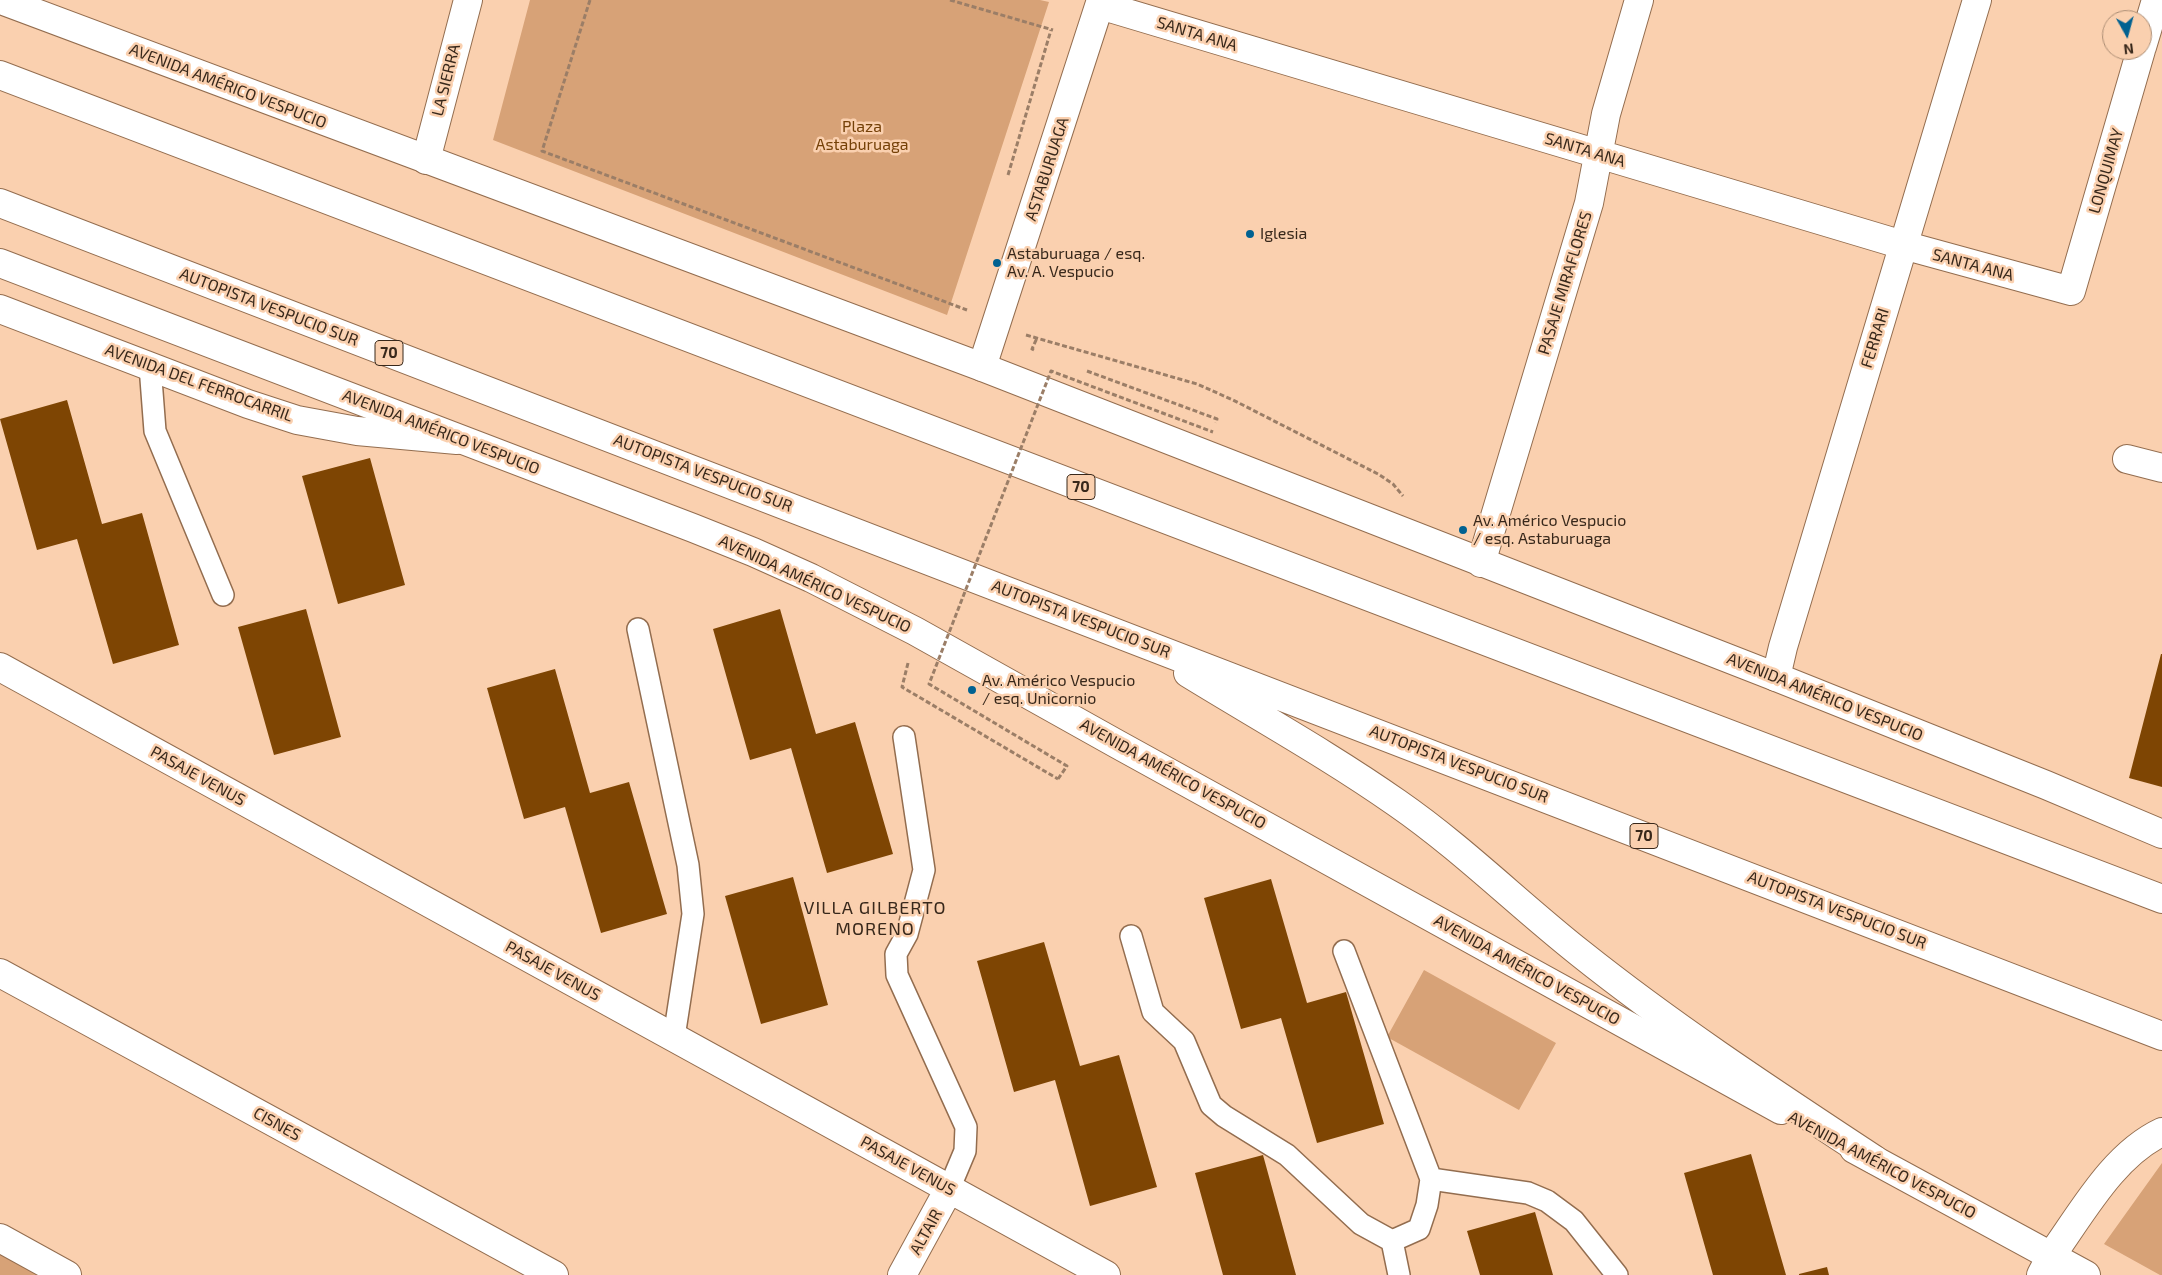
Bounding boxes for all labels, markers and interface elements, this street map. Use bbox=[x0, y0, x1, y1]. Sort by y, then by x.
north arrow bbox=[2102, 10, 2152, 60]
street label: SANTA ANA bbox=[1154, 13, 1240, 55]
street label: AVENIDA AMÉRICO VESPUCIO bbox=[127, 39, 329, 133]
text: N bbox=[2123, 40, 2135, 58]
street label: LA SIERRA bbox=[428, 42, 464, 118]
street label: ASTABURUAGA bbox=[1021, 115, 1073, 223]
park label: Plaza Astaburuaga bbox=[815, 117, 909, 155]
street label: LONQUIMAY bbox=[2085, 126, 2127, 216]
street label: SANTA ANA bbox=[1542, 129, 1628, 171]
street label: PASAJE MIRAFLORES bbox=[1534, 209, 1596, 357]
place label: Iglesia bbox=[1260, 224, 1307, 244]
marker: Iglesia bbox=[1244, 228, 1256, 240]
place label: Astaburuaga / esq. Av. A. Vespucio bbox=[1007, 244, 1145, 282]
street label: SANTA ANA bbox=[1930, 245, 2016, 285]
marker: Astaburuaga / esq. Av. A. Vespucio bbox=[991, 257, 1003, 269]
street label: AUTOPISTA VESPUCIO SUR bbox=[177, 264, 361, 350]
street label: FERRARI bbox=[1857, 306, 1893, 370]
street label: AVENIDA DEL FERROCARRIL bbox=[103, 340, 295, 426]
road number: 70 bbox=[375, 340, 403, 366]
street label: AVENIDA AMÉRICO VESPUCIO bbox=[340, 385, 542, 479]
street label: AUTOPISTA VESPUCIO SUR bbox=[611, 430, 795, 516]
road number: 70 bbox=[1067, 474, 1095, 500]
place label: Av. Américo Vespucio / esq. Astaburuaga bbox=[1473, 511, 1626, 549]
marker: Av. Américo Vespucio / esq. Astaburuaga bbox=[1457, 524, 1469, 536]
street label: AVENIDA AMÉRICO VESPUCIO bbox=[716, 531, 914, 637]
street label: AUTOPISTA VESPUCIO SUR bbox=[989, 576, 1173, 662]
street label: AVENIDA AMÉRICO VESPUCIO bbox=[1724, 649, 1926, 745]
place label: Av. Américo Vespucio / esq. Unicornio bbox=[982, 671, 1135, 709]
marker: Av. Américo Vespucio / esq. Unicornio bbox=[966, 684, 978, 696]
street label: AVENIDA AMÉRICO VESPUCIO bbox=[1077, 715, 1269, 833]
street label: AUTOPISTA VESPUCIO SUR bbox=[1367, 721, 1551, 807]
street label: PASAJE VENUS bbox=[147, 742, 249, 810]
road number: 70 bbox=[1630, 824, 1658, 848]
street label: AUTOPISTA VESPUCIO SUR bbox=[1745, 867, 1929, 953]
district label: VILLA GILBERTO MORENO bbox=[802, 897, 948, 940]
street label: AVENIDA AMÉRICO VESPUCIO bbox=[1431, 911, 1623, 1029]
street label: PASAJE VENUS bbox=[502, 937, 604, 1005]
street label: CISNES bbox=[250, 1103, 304, 1145]
street label: AVENIDA AMÉRICO VESPUCIO bbox=[1785, 1107, 1979, 1223]
street label: PASAJE VENUS bbox=[857, 1132, 959, 1200]
street label: ALTAIR bbox=[906, 1206, 946, 1258]

